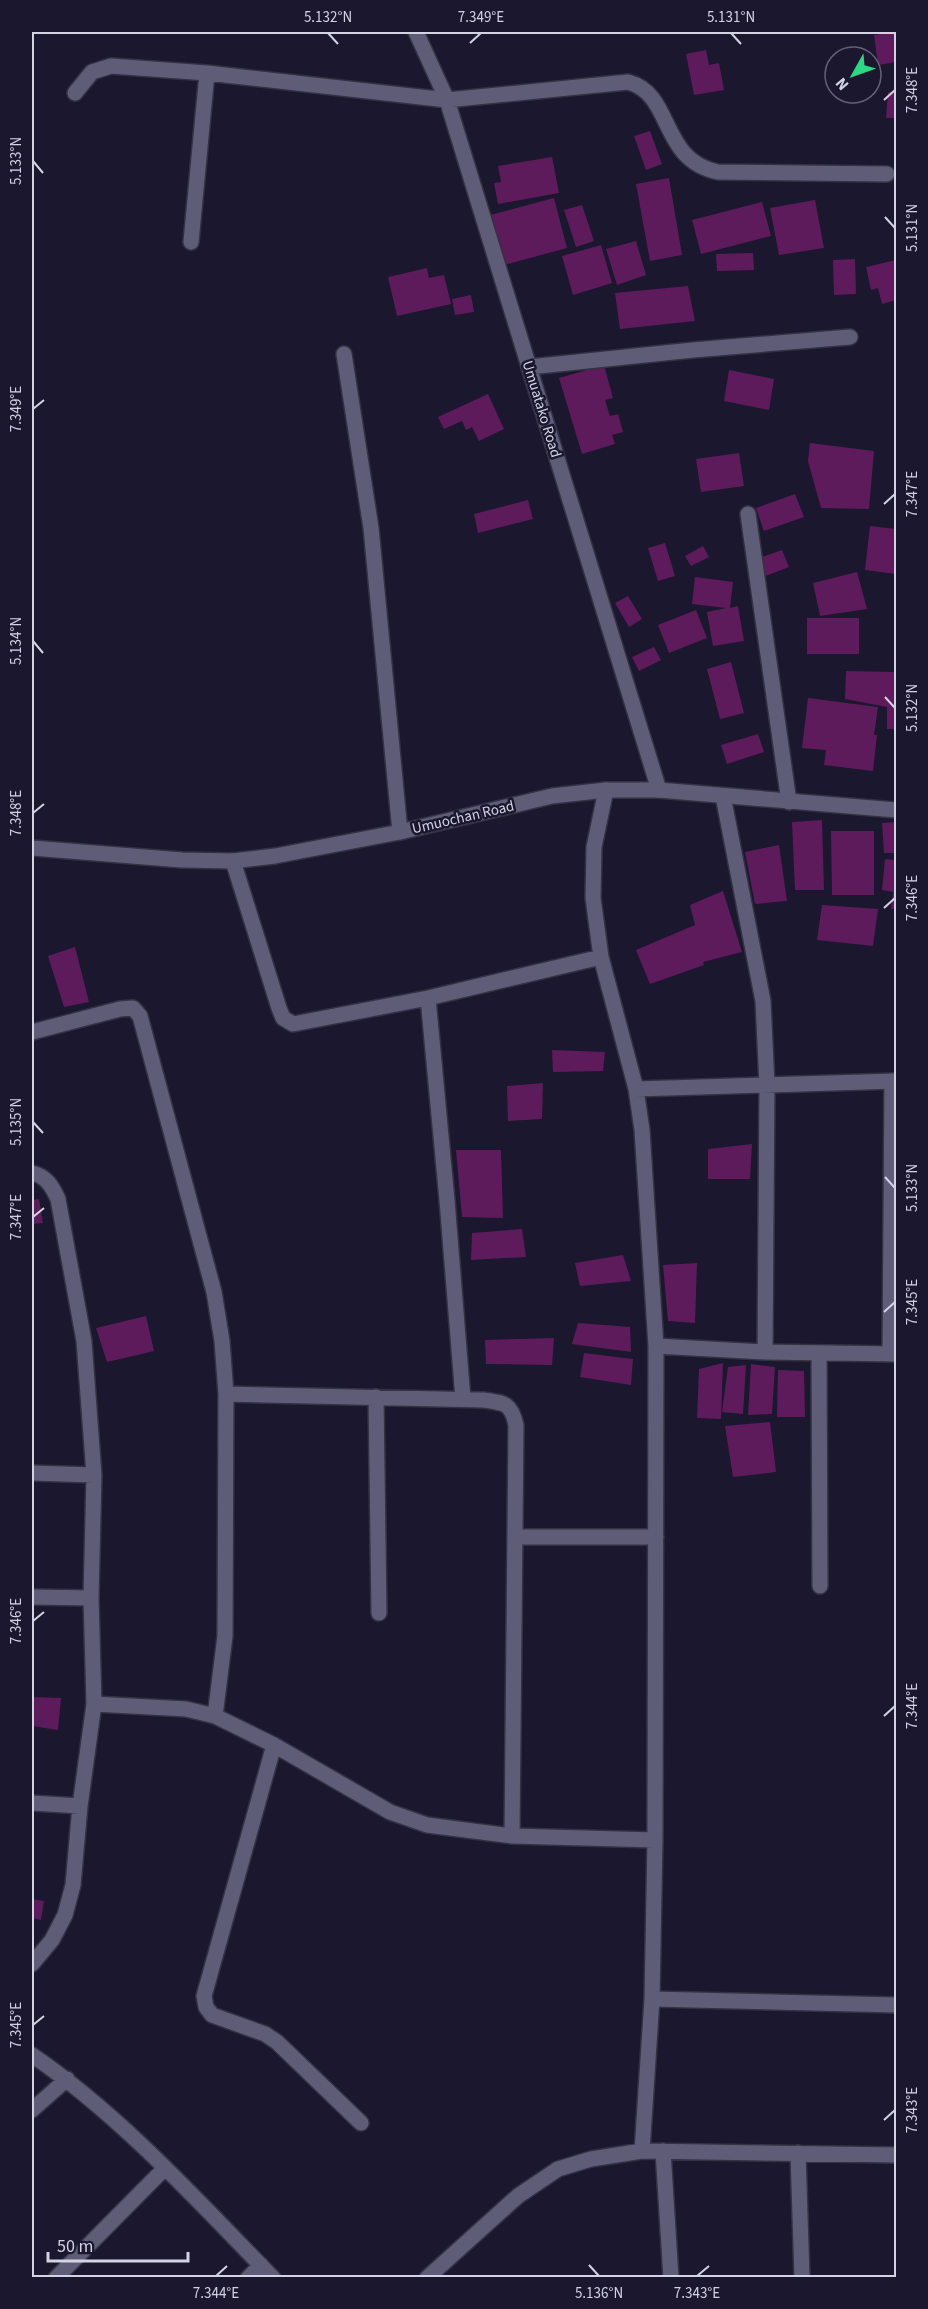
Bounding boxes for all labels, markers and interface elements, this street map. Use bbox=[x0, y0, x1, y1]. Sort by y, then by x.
text: 5.132°N bbox=[304, 7, 352, 28]
text: 7.349°E bbox=[458, 7, 504, 28]
text: 5.131°N bbox=[707, 7, 755, 28]
north arrow bbox=[823, 45, 883, 105]
text: 7.348°E bbox=[902, 67, 923, 113]
text: N bbox=[830, 73, 854, 95]
text: 5.133°N bbox=[6, 137, 27, 185]
text: 5.131°N bbox=[902, 204, 923, 252]
street label: Umuatako Road bbox=[517, 358, 566, 460]
text: 7.349°E bbox=[6, 386, 27, 432]
text: 7.347°E bbox=[902, 471, 923, 517]
text: 5.134°N bbox=[6, 617, 27, 665]
text: 5.132°N bbox=[902, 684, 923, 732]
text: 7.348°E bbox=[6, 790, 27, 836]
street label: Umuochan Road bbox=[410, 796, 516, 839]
text: 7.346°E bbox=[902, 875, 923, 921]
text: 5.135°N bbox=[6, 1098, 27, 1146]
text: 5.133°N bbox=[902, 1164, 923, 1212]
text: 7.347°E bbox=[6, 1194, 27, 1240]
text: 7.345°E bbox=[902, 1279, 923, 1325]
text: 7.346°E bbox=[6, 1598, 27, 1644]
text: 7.344°E bbox=[902, 1683, 923, 1729]
text: 7.345°E bbox=[6, 2002, 27, 2048]
text: 7.343°E bbox=[902, 2087, 923, 2133]
scale bar bbox=[48, 2225, 188, 2263]
text: 50 m bbox=[57, 2234, 93, 2259]
text: 7.344°E bbox=[193, 2283, 239, 2304]
text: 5.136°N bbox=[575, 2283, 623, 2304]
text: 7.343°E bbox=[674, 2283, 720, 2304]

